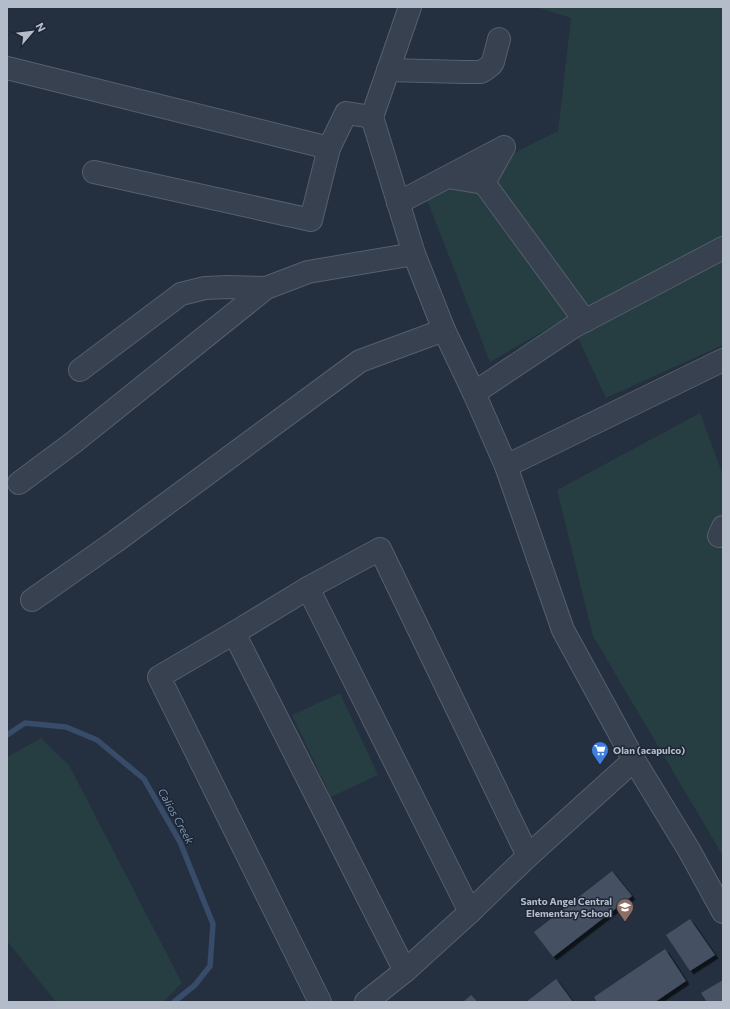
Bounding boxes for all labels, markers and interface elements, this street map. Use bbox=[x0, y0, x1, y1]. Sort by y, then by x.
north arrow bbox=[12, 12, 52, 52]
text: N bbox=[34, 20, 49, 34]
supermarket icon: Olan (acapulco) bbox=[590, 740, 610, 765]
place label: Olan (acapulco) bbox=[613, 744, 685, 756]
water label: Calios Creek bbox=[156, 786, 198, 847]
place label: Santo Angel Central Elementary School bbox=[520, 895, 612, 919]
school or university icon: Santo Angel Central Elementary School bbox=[615, 897, 635, 922]

